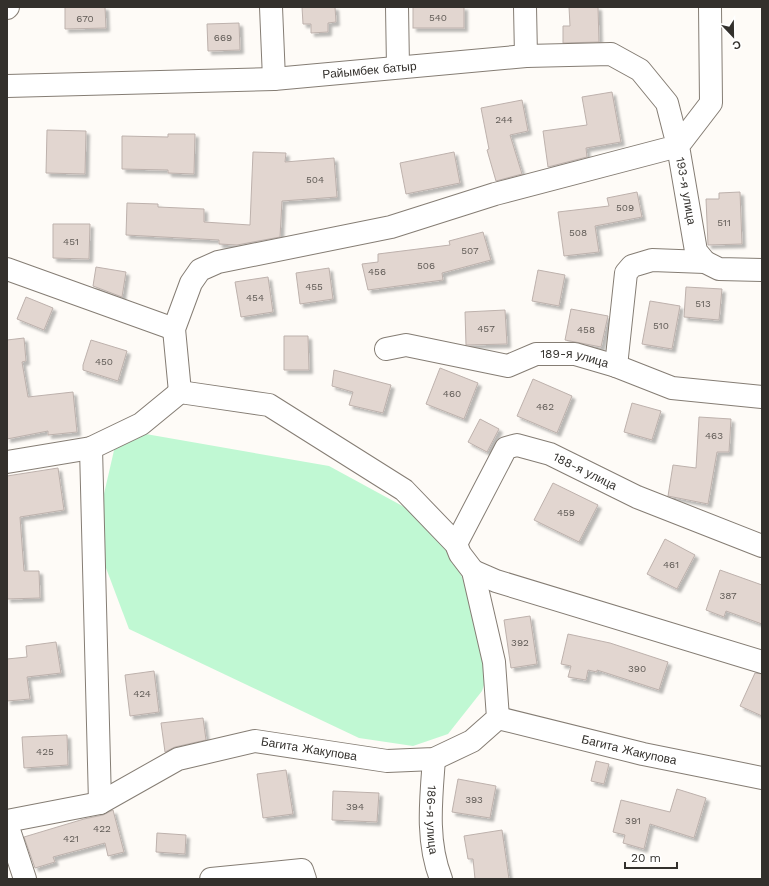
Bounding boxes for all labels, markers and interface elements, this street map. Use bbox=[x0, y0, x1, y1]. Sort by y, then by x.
house number: 540 bbox=[429, 12, 447, 23]
house number: 670 bbox=[76, 13, 94, 24]
north arrow bbox=[713, 16, 753, 56]
house number: 669 bbox=[214, 32, 232, 43]
text: С bbox=[730, 37, 743, 52]
street label: Райымбек батыр bbox=[322, 59, 417, 82]
house number: 244 bbox=[495, 114, 513, 125]
street label: 193-я улица bbox=[673, 156, 699, 226]
house number: 504 bbox=[306, 174, 324, 185]
house number: 509 bbox=[616, 202, 634, 213]
house number: 511 bbox=[717, 217, 731, 228]
house number: 508 bbox=[569, 227, 587, 238]
house number: 451 bbox=[63, 236, 79, 247]
house number: 507 bbox=[461, 245, 479, 256]
house number: 506 bbox=[417, 260, 435, 271]
house number: 456 bbox=[368, 266, 386, 277]
house number: 455 bbox=[305, 281, 323, 292]
house number: 454 bbox=[246, 292, 264, 303]
house number: 513 bbox=[695, 298, 711, 309]
house number: 510 bbox=[653, 320, 669, 331]
house number: 457 bbox=[477, 323, 495, 334]
house number: 458 bbox=[577, 324, 595, 335]
street label: 189-я улица bbox=[540, 347, 610, 371]
house number: 450 bbox=[95, 356, 113, 367]
house number: 460 bbox=[443, 388, 461, 399]
house number: 462 bbox=[536, 401, 554, 412]
house number: 463 bbox=[705, 430, 723, 441]
street label: 188-я улица bbox=[551, 450, 620, 493]
house number: 459 bbox=[557, 507, 575, 518]
house number: 461 bbox=[663, 559, 679, 570]
house number: 387 bbox=[719, 590, 737, 601]
house number: 392 bbox=[511, 637, 529, 648]
house number: 390 bbox=[628, 663, 646, 674]
house number: 424 bbox=[133, 688, 151, 699]
street label: Багита Жакупова bbox=[580, 732, 678, 768]
street label: Багита Жакупова bbox=[260, 734, 358, 764]
house number: 425 bbox=[36, 746, 54, 757]
street label: 186-я улица bbox=[424, 785, 441, 856]
house number: 393 bbox=[465, 794, 483, 805]
house number: 394 bbox=[346, 801, 364, 812]
house number: 391 bbox=[625, 815, 641, 826]
house number: 422 bbox=[93, 823, 111, 834]
house number: 421 bbox=[63, 833, 79, 844]
scale bar bbox=[625, 844, 677, 870]
text: 20 m bbox=[631, 851, 661, 865]

